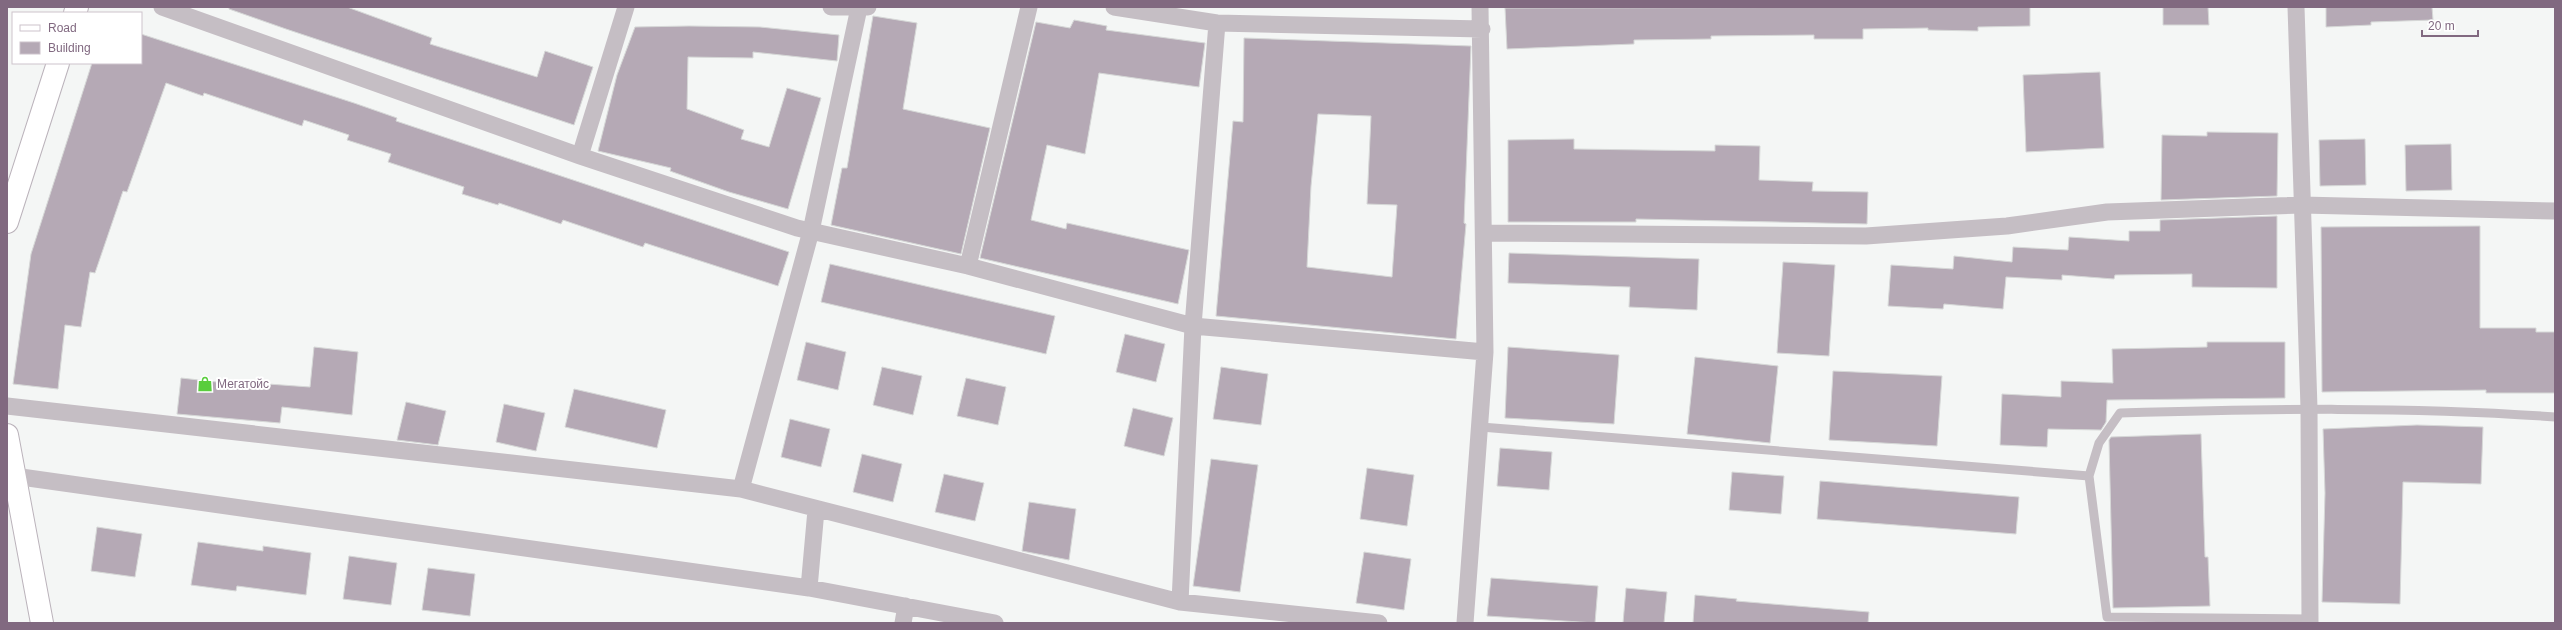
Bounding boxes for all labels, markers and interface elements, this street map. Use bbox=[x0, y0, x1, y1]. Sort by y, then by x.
legend bbox=[12, 12, 142, 64]
scale bar bbox=[2422, 12, 2478, 38]
text: 20 m bbox=[2428, 19, 2455, 33]
text: Road bbox=[48, 21, 77, 35]
text: Building bbox=[48, 41, 91, 55]
shop icon: Мегатойс bbox=[196, 375, 214, 393]
place label: Мегатойс bbox=[217, 377, 269, 391]

